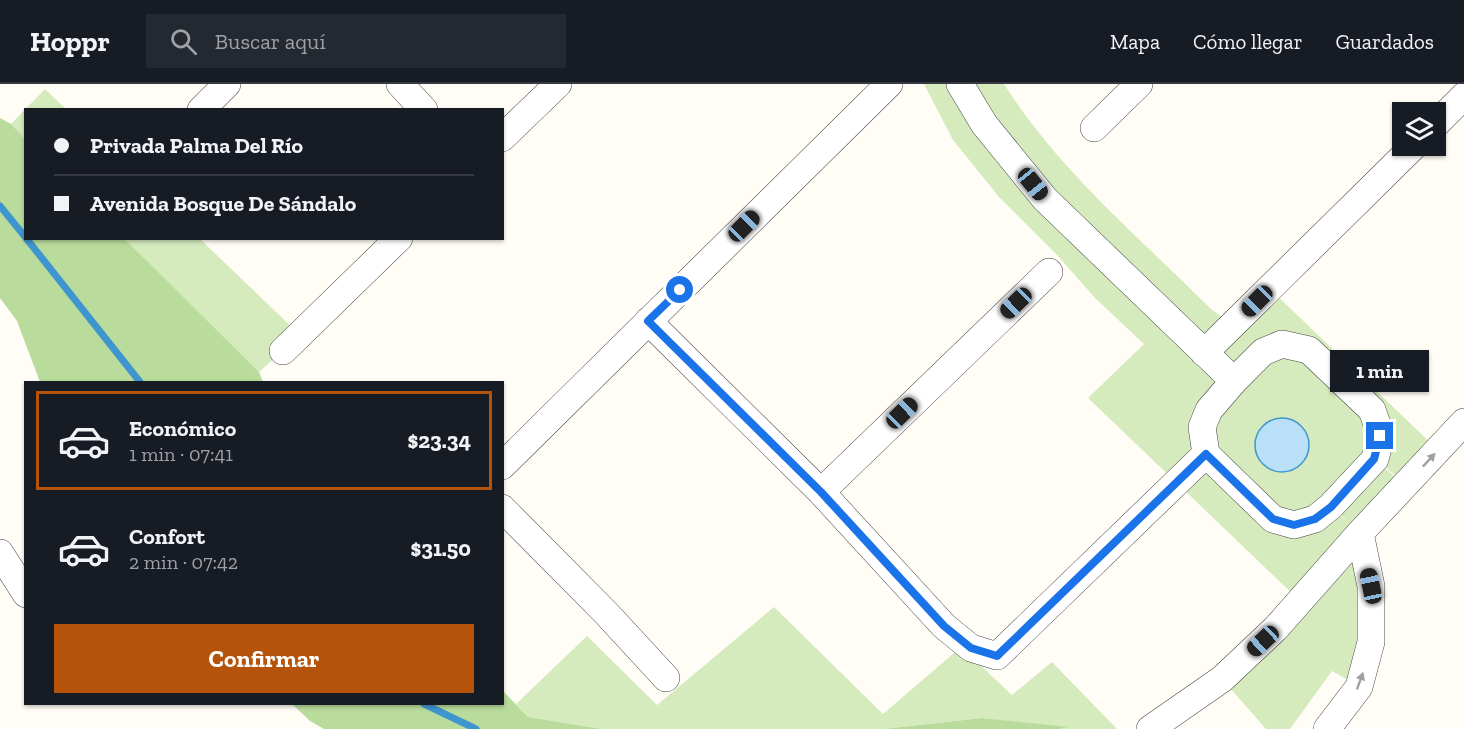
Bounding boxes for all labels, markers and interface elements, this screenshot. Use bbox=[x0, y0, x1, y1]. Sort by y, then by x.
search box bbox=[146, 14, 566, 68]
text: Hoppr bbox=[30, 25, 110, 58]
icon: search bbox=[167, 25, 200, 58]
text: Buscar aquí bbox=[215, 28, 326, 55]
text: Mapa bbox=[1110, 29, 1160, 54]
text: Cómo llegar bbox=[1193, 29, 1303, 54]
text: Guardados bbox=[1336, 29, 1434, 54]
map controls bbox=[1392, 102, 1446, 156]
button: layers bbox=[1392, 102, 1446, 156]
text: Privada Palma Del Río bbox=[90, 132, 303, 159]
car bbox=[1015, 164, 1051, 204]
text: Avenida Bosque De Sándalo bbox=[90, 190, 356, 217]
car bbox=[725, 207, 763, 245]
route start bbox=[666, 276, 693, 303]
car bbox=[1238, 282, 1276, 320]
car bbox=[997, 284, 1035, 322]
callout: 1 min bbox=[1330, 349, 1430, 391]
text: 1 min bbox=[1356, 359, 1403, 383]
car bbox=[883, 394, 921, 432]
icon: car bbox=[57, 414, 111, 468]
text: Económico bbox=[129, 415, 236, 442]
route end bbox=[1366, 422, 1393, 449]
text: $23.34 bbox=[407, 427, 471, 454]
text: 1 min · 07:41 bbox=[129, 442, 233, 466]
one-way arrow bbox=[1422, 453, 1436, 468]
icon: car bbox=[57, 522, 111, 576]
text: Confort bbox=[129, 523, 205, 550]
text: $31.50 bbox=[410, 535, 471, 562]
text: 2 min · 07:42 bbox=[129, 550, 238, 574]
car bbox=[1358, 567, 1384, 605]
car bbox=[1244, 622, 1282, 660]
button: Confirmar bbox=[54, 624, 474, 693]
one-way arrow bbox=[1355, 672, 1365, 690]

